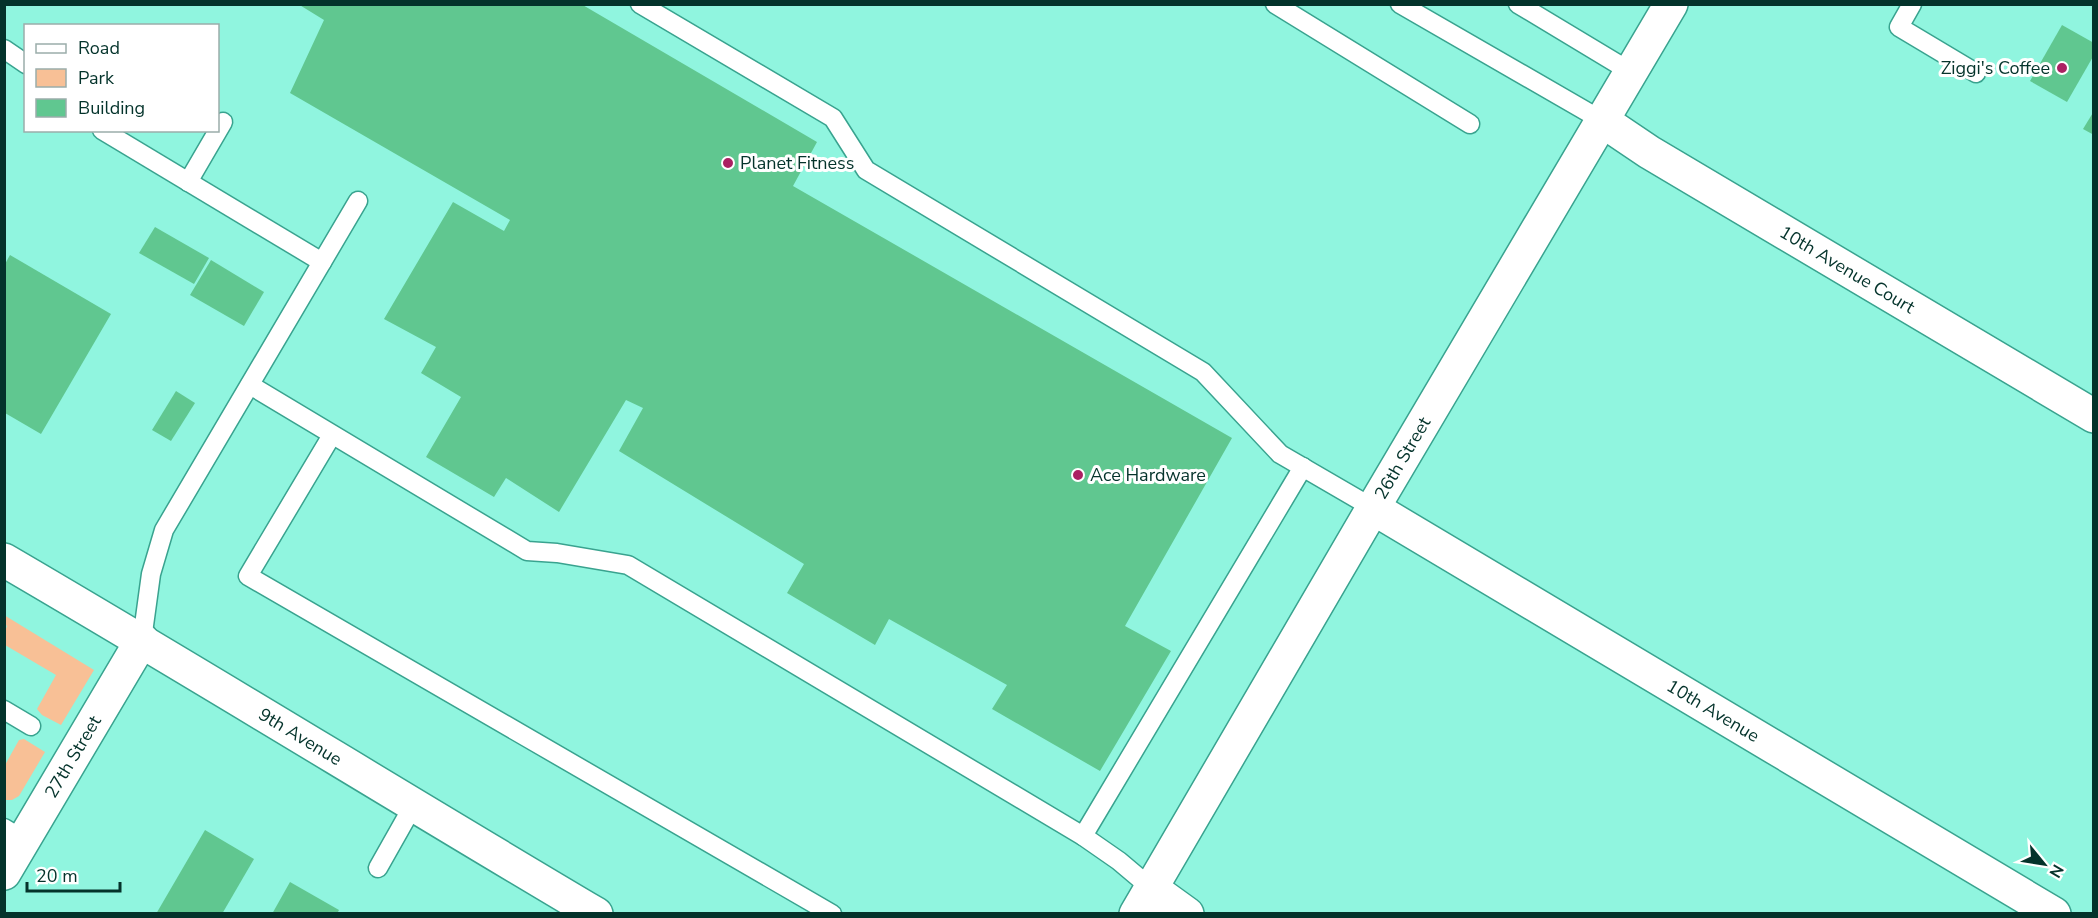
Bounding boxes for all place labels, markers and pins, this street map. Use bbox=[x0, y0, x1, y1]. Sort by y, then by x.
place label: Ziggi's Coffee bbox=[1941, 56, 2050, 80]
marker: Ziggi's Coffee bbox=[2055, 61, 2069, 75]
place label: Planet Fitness bbox=[740, 151, 854, 175]
marker: Planet Fitness bbox=[721, 156, 735, 170]
place label: Ace Hardware bbox=[1090, 463, 1206, 487]
marker: Ace Hardware bbox=[1071, 468, 1085, 482]

